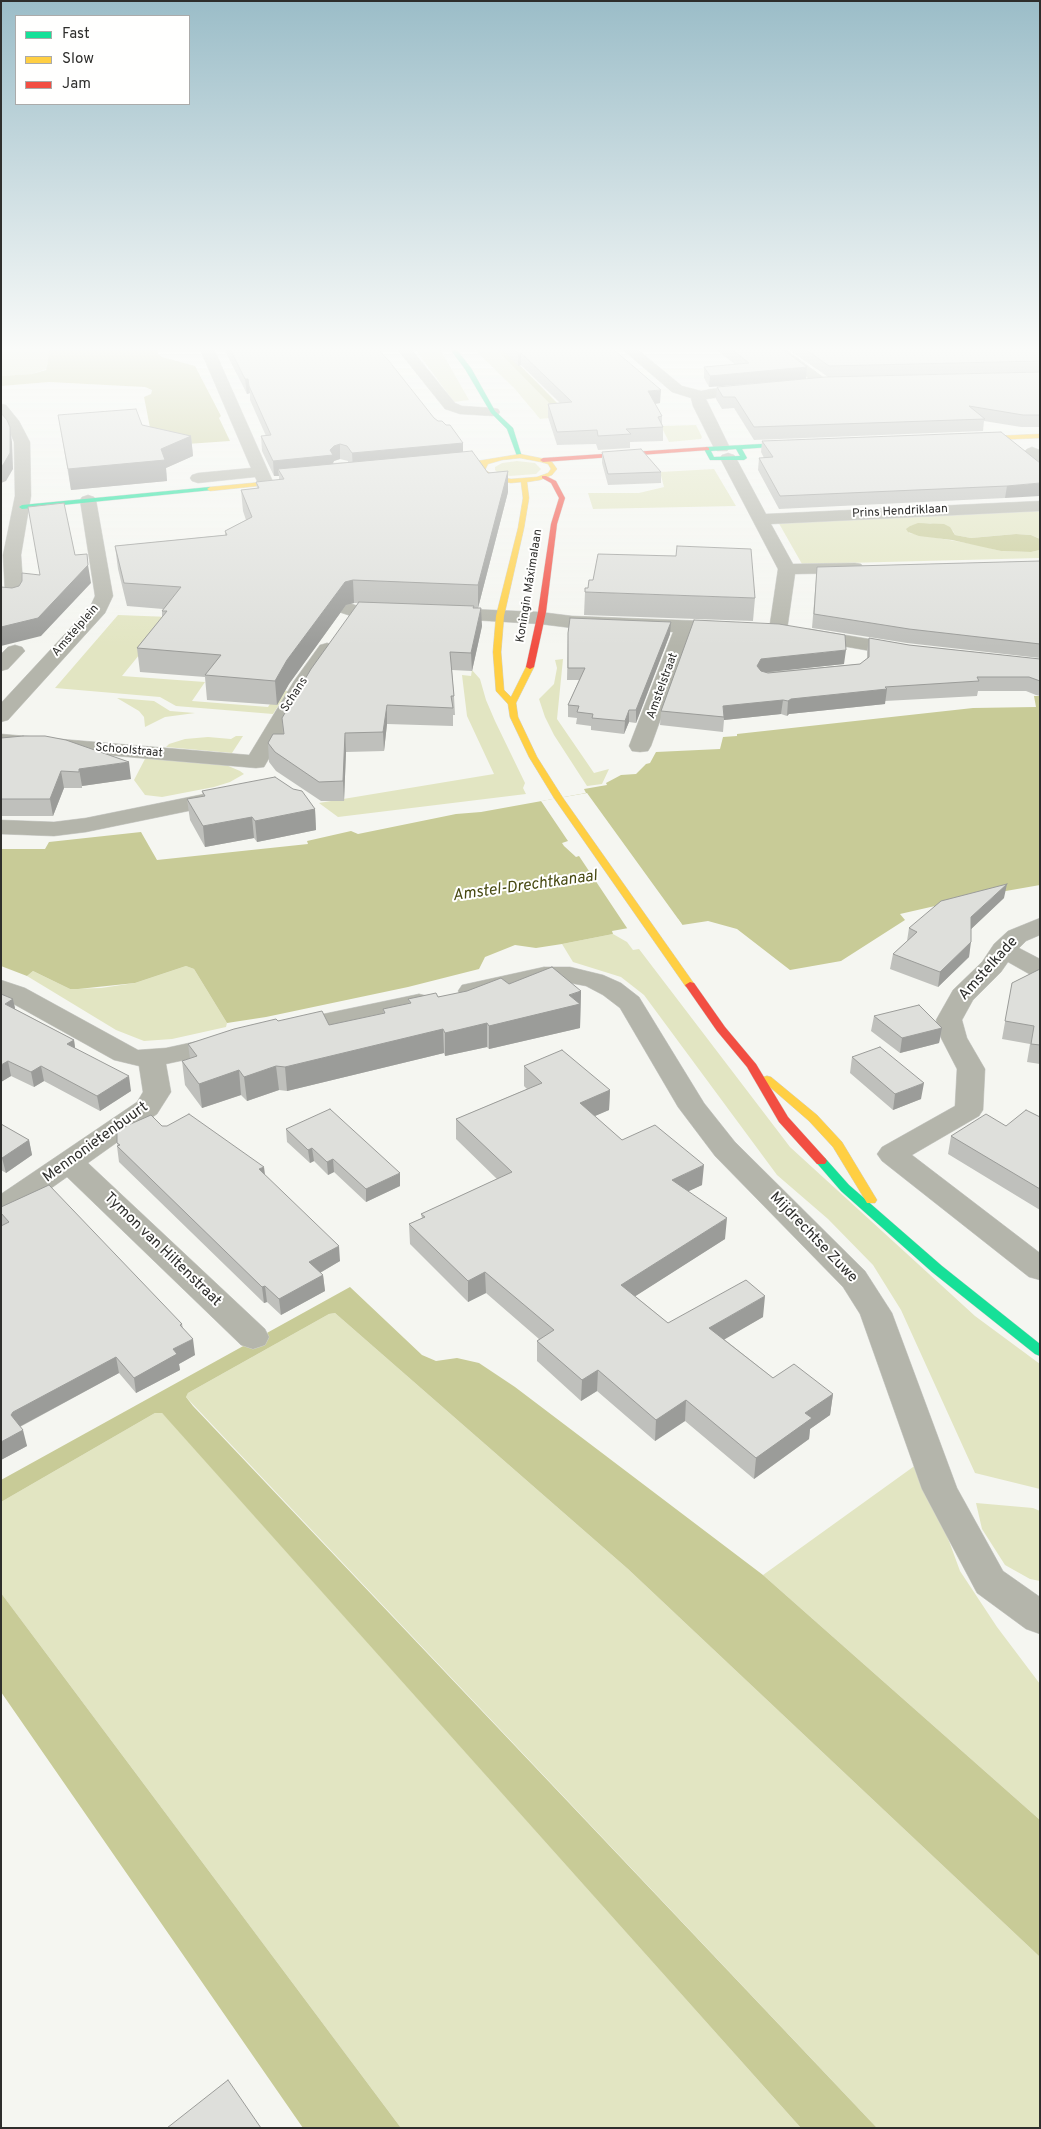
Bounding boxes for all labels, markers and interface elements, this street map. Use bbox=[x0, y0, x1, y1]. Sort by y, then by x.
legend bbox=[15, 15, 190, 105]
text: Fast bbox=[62, 25, 90, 44]
text: Slow bbox=[62, 50, 94, 69]
text: Jam bbox=[62, 75, 91, 94]
street label: Prins Hendriklaan bbox=[852, 502, 948, 522]
street label: Koningin Máximalaan bbox=[514, 528, 546, 644]
street label: Amstelplein bbox=[50, 602, 102, 660]
street label: Amstelstraat bbox=[644, 651, 682, 721]
street label: Schans bbox=[278, 675, 312, 715]
street label: Schoolstraat bbox=[95, 741, 163, 761]
water label: Amstel-Drechtkanaal bbox=[452, 867, 598, 907]
street label: Amstelkade bbox=[956, 933, 1022, 1005]
street label: Mennonietenbuurt bbox=[40, 1099, 152, 1187]
street label: Tymon van Hiltenstraat bbox=[100, 1189, 224, 1311]
street label: Mijdrechtse Zuwe bbox=[765, 1189, 861, 1287]

